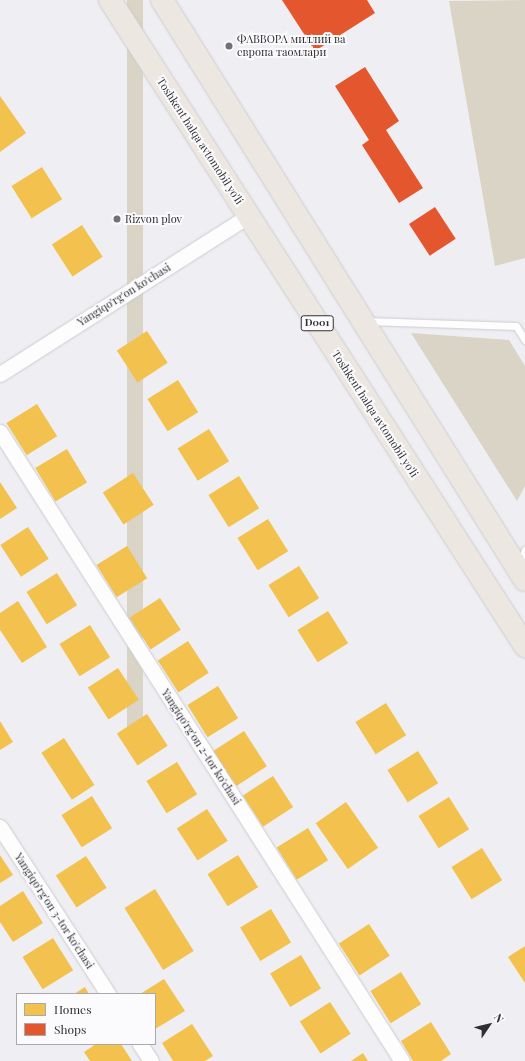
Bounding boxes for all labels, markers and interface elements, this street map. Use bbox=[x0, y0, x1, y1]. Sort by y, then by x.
place label: ФАВВОРА миллий ва европа таомлари bbox=[237, 33, 345, 59]
marker: ФАВВОРА миллий ва европа таомлари bbox=[224, 41, 234, 51]
street label: Toshkent halqa avtomobil yo'li bbox=[154, 75, 246, 207]
place label: Rizvon plov bbox=[125, 212, 182, 226]
marker: Rizvon plov bbox=[112, 214, 122, 224]
street label: Yangiqo'rg'on ko'chasi bbox=[75, 261, 173, 329]
road number: D001 bbox=[300, 315, 334, 331]
street label: Toshkent halqa avtomobil yo'li bbox=[329, 348, 421, 480]
street label: Yangiqo'rg'on 2-tor ko'chasi bbox=[158, 686, 244, 808]
street label: Yangiqo'rg'on 3-tor ko'chasi bbox=[12, 851, 96, 971]
legend bbox=[16, 993, 156, 1045]
text: Homes bbox=[54, 1001, 92, 1017]
north arrow bbox=[469, 1005, 509, 1045]
text: N bbox=[491, 1010, 508, 1025]
text: Shops bbox=[54, 1021, 86, 1037]

